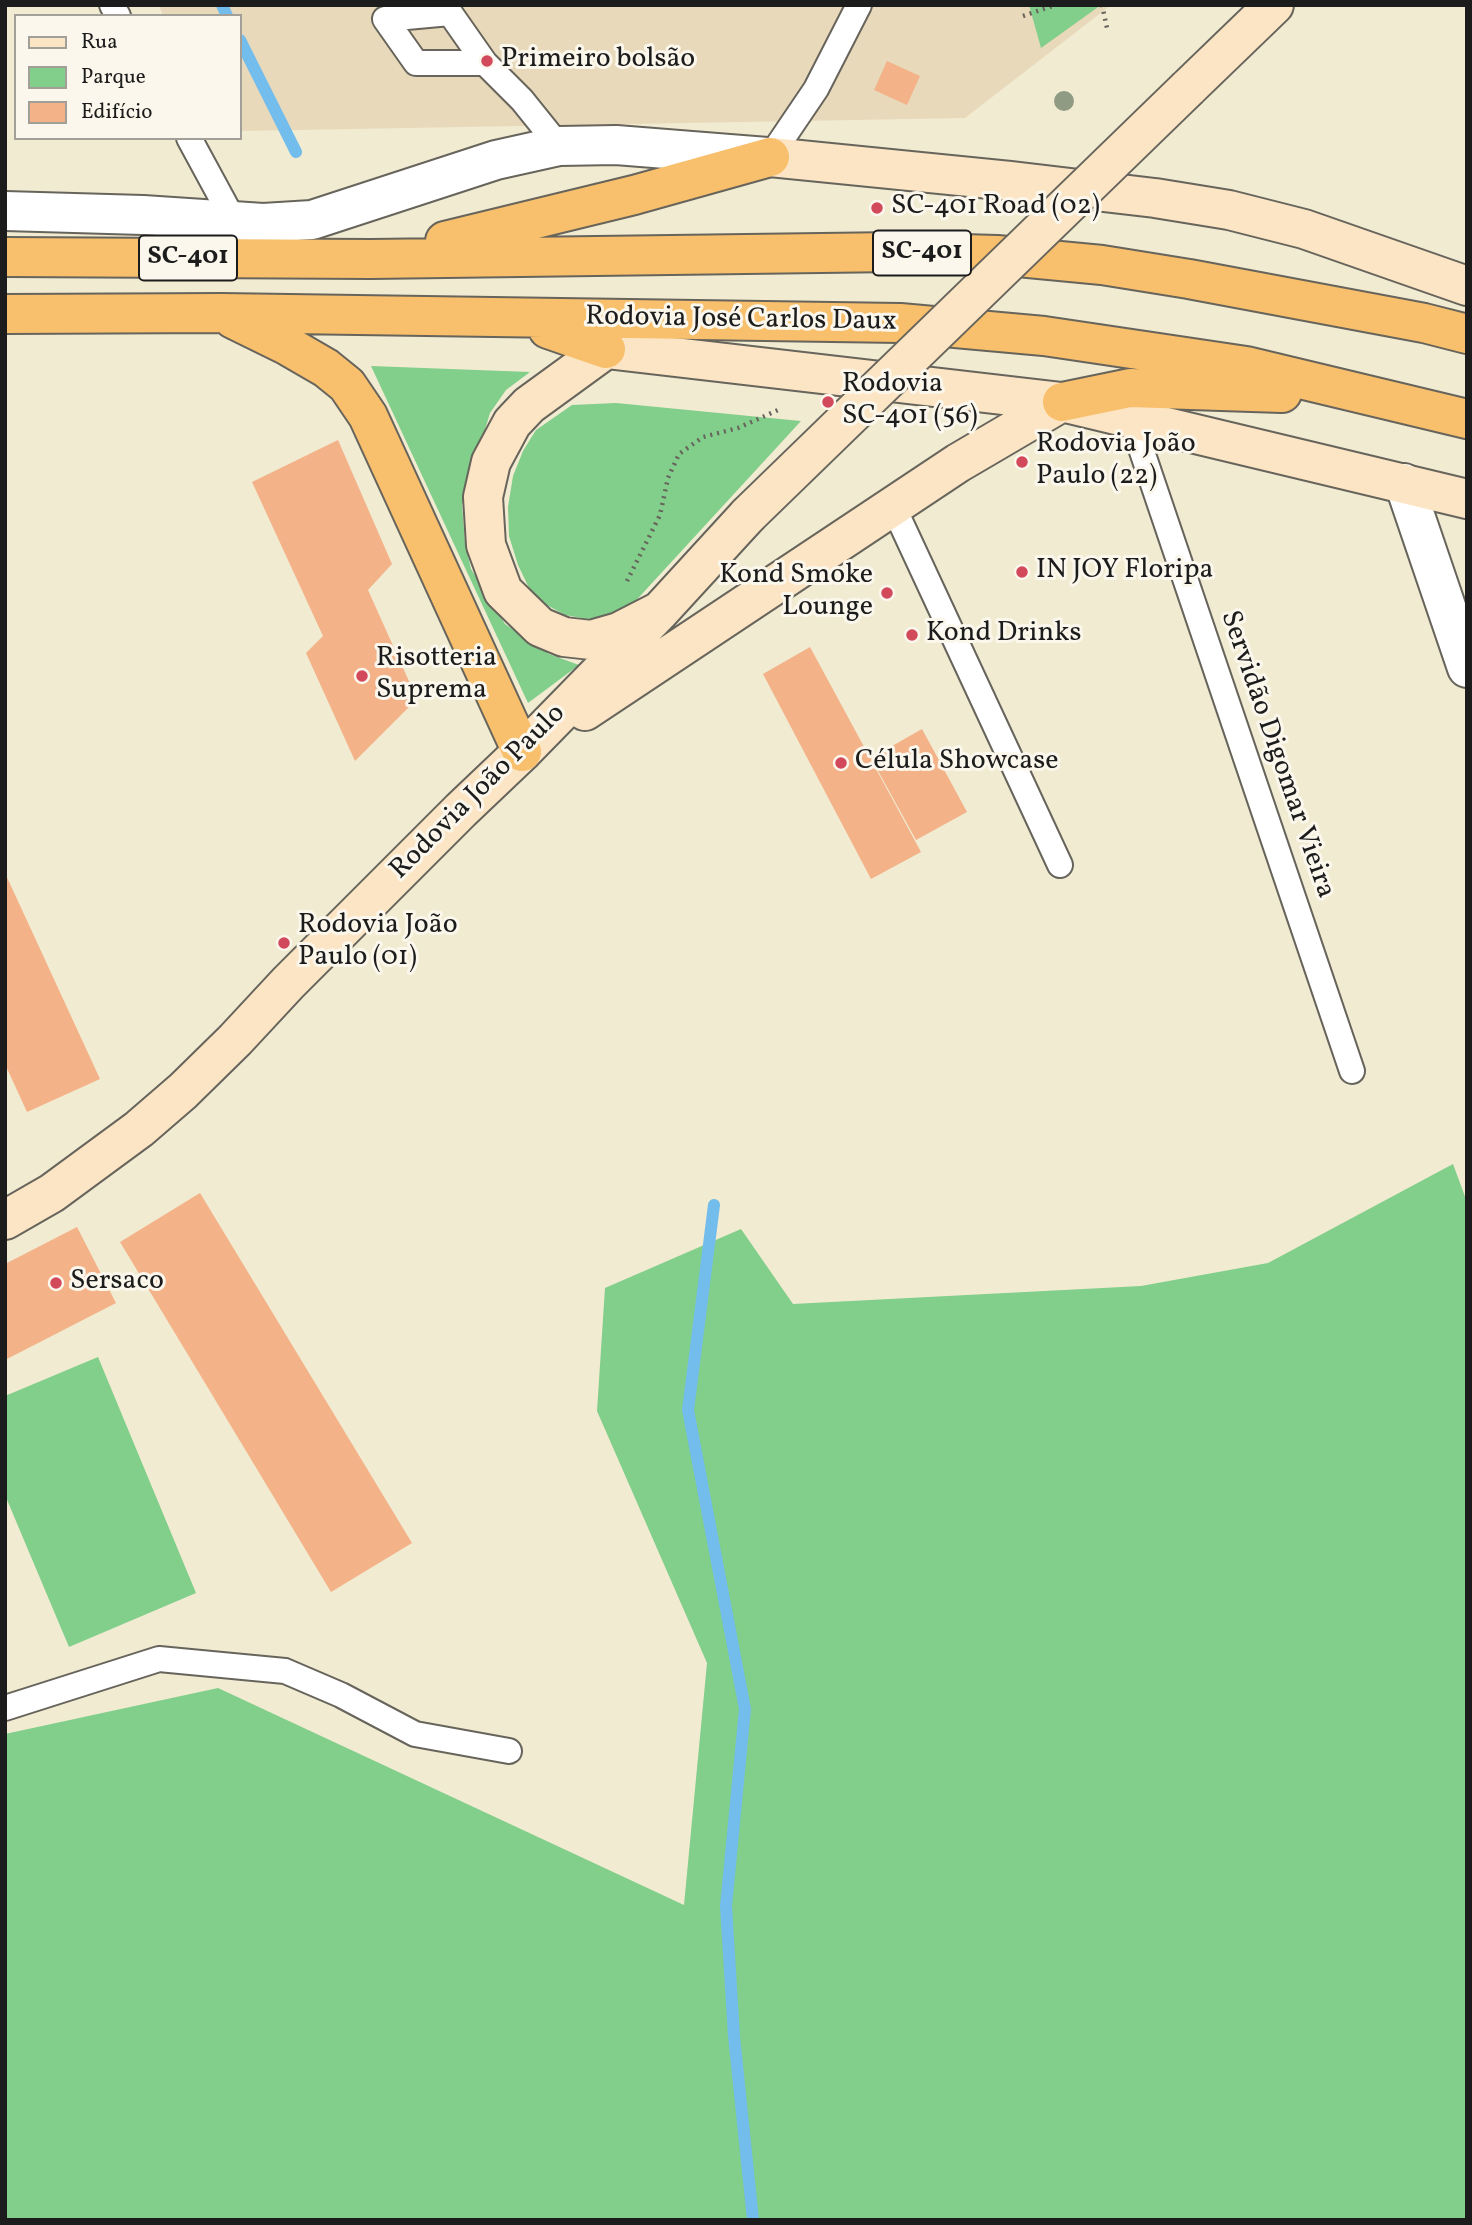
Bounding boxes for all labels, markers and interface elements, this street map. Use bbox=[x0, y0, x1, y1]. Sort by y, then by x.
legend bbox=[14, 14, 242, 140]
text: Rua bbox=[81, 28, 118, 57]
place label: Primeiro bolsão bbox=[501, 44, 695, 78]
marker: Primeiro bolsão bbox=[479, 53, 495, 69]
text: Parque bbox=[81, 63, 146, 92]
text: Edifício bbox=[81, 98, 153, 127]
place label: SC-401 Road (02) bbox=[891, 191, 1100, 225]
marker: SC-401 Road (02) bbox=[869, 200, 885, 216]
road number: SC-401 bbox=[873, 230, 971, 276]
road number: SC-401 bbox=[139, 235, 237, 280]
street label: Rodovia José Carlos Daux bbox=[585, 301, 897, 341]
place label: Rodovia SC-401 (56) bbox=[842, 369, 978, 435]
marker: Rodovia SC-401 (56) bbox=[820, 394, 836, 410]
place label: Rodovia João Paulo (22) bbox=[1036, 429, 1196, 495]
marker: Rodovia João Paulo (22) bbox=[1014, 454, 1030, 470]
place label: IN JOY Floripa bbox=[1036, 555, 1213, 589]
place label: Kond Smoke Lounge bbox=[719, 560, 873, 626]
marker: IN JOY Floripa bbox=[1014, 564, 1030, 580]
marker: Kond Smoke Lounge bbox=[879, 585, 895, 601]
street label: Servidão Digomar Vieira bbox=[1211, 607, 1341, 903]
place label: Kond Drinks bbox=[926, 618, 1081, 652]
marker: Kond Drinks bbox=[904, 627, 920, 643]
place label: Risotteria Suprema bbox=[376, 643, 497, 709]
marker: Risotteria Suprema bbox=[354, 668, 370, 684]
street label: Rodovia João Paulo bbox=[384, 698, 574, 888]
place label: Célula Showcase bbox=[855, 746, 1059, 780]
marker: Célula Showcase bbox=[833, 755, 849, 771]
place label: Rodovia João Paulo (01) bbox=[298, 910, 458, 976]
marker: Rodovia João Paulo (01) bbox=[276, 935, 292, 951]
place label: Sersaco bbox=[70, 1266, 164, 1300]
marker: Sersaco bbox=[48, 1275, 64, 1291]

